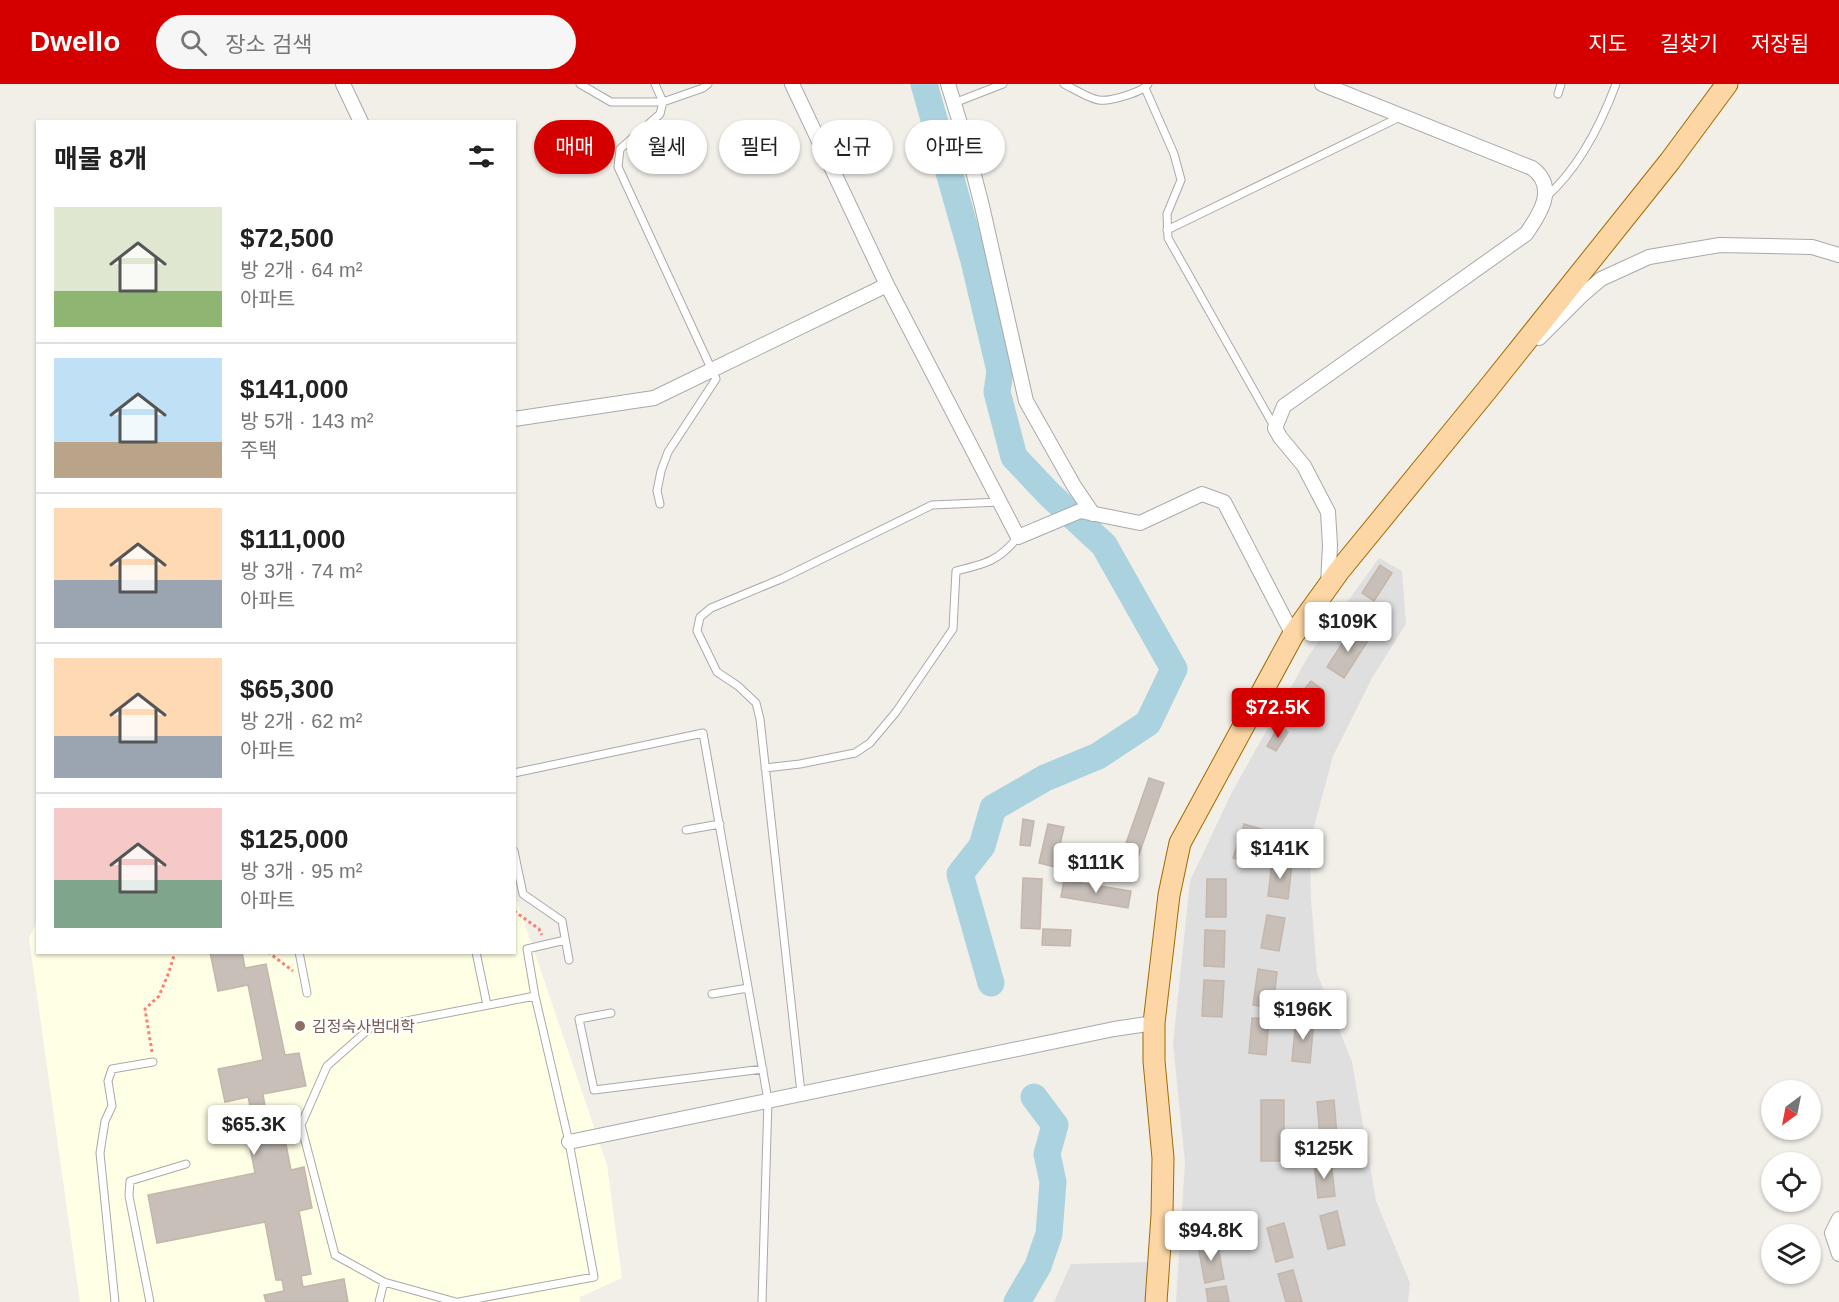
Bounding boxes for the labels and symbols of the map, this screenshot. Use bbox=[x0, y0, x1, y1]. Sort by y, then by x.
pin: $109K bbox=[1306, 602, 1390, 653]
pin: $72.5K bbox=[1229, 688, 1327, 739]
pin: $141K bbox=[1238, 829, 1322, 880]
pin: $111K bbox=[1054, 843, 1138, 894]
pin: $196K bbox=[1261, 990, 1345, 1041]
place label: 김정숙사범대학 bbox=[312, 1018, 415, 1035]
marker: 김정숙사범대학 bbox=[293, 1019, 307, 1033]
north arrow bbox=[1761, 1080, 1821, 1140]
pin: $65.3K bbox=[205, 1105, 303, 1156]
pin: $125K bbox=[1282, 1129, 1366, 1180]
pin: $94.8K bbox=[1162, 1211, 1260, 1262]

